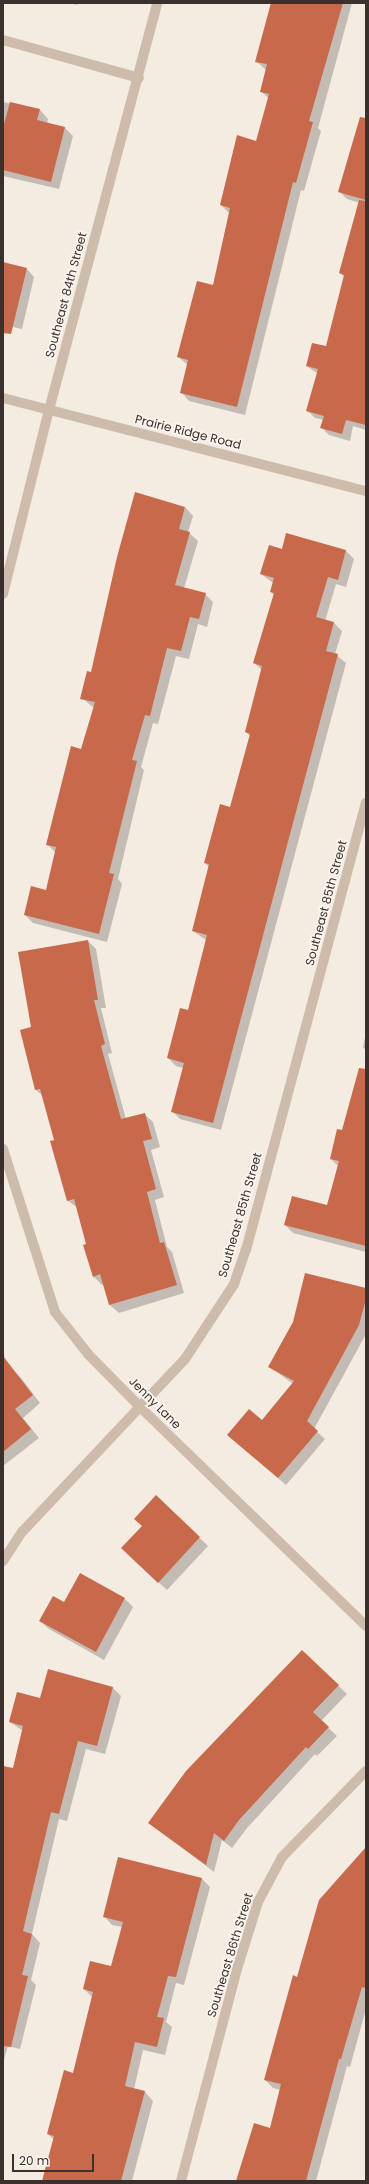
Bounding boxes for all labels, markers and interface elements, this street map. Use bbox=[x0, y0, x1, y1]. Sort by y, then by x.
street label: Southeast 84th Street bbox=[42, 231, 90, 359]
street label: Prairie Ridge Road bbox=[133, 412, 243, 452]
street label: Southeast 85th Street bbox=[302, 839, 350, 967]
street label: Southeast 85th Street bbox=[215, 1151, 265, 1279]
street label: Jenny Lane bbox=[126, 1374, 184, 1432]
street label: Southeast 86th Street bbox=[204, 1891, 256, 2019]
scale bar bbox=[14, 2146, 96, 2172]
text: 20 m bbox=[19, 2152, 49, 2169]

